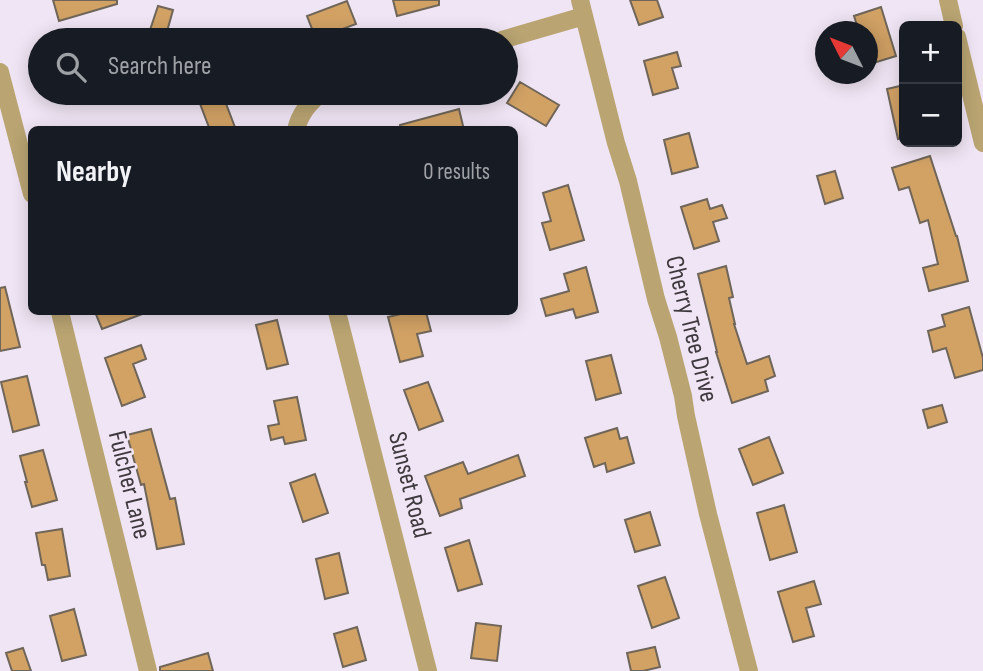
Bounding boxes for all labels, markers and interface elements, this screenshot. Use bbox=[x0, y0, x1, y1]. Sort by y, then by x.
north arrow bbox=[815, 21, 878, 84]
map controls bbox=[899, 21, 962, 147]
button: + bbox=[899, 21, 962, 84]
search box bbox=[28, 28, 518, 105]
icon: search bbox=[52, 48, 90, 86]
text: Search here bbox=[108, 51, 211, 82]
button: − bbox=[899, 84, 962, 147]
text: Nearby bbox=[56, 154, 132, 190]
text: 0 results bbox=[423, 158, 490, 186]
street label: Cherry Tree Drive bbox=[658, 253, 724, 405]
street label: Fulcher Lane bbox=[101, 428, 157, 542]
street label: Sunset Road bbox=[381, 429, 437, 541]

